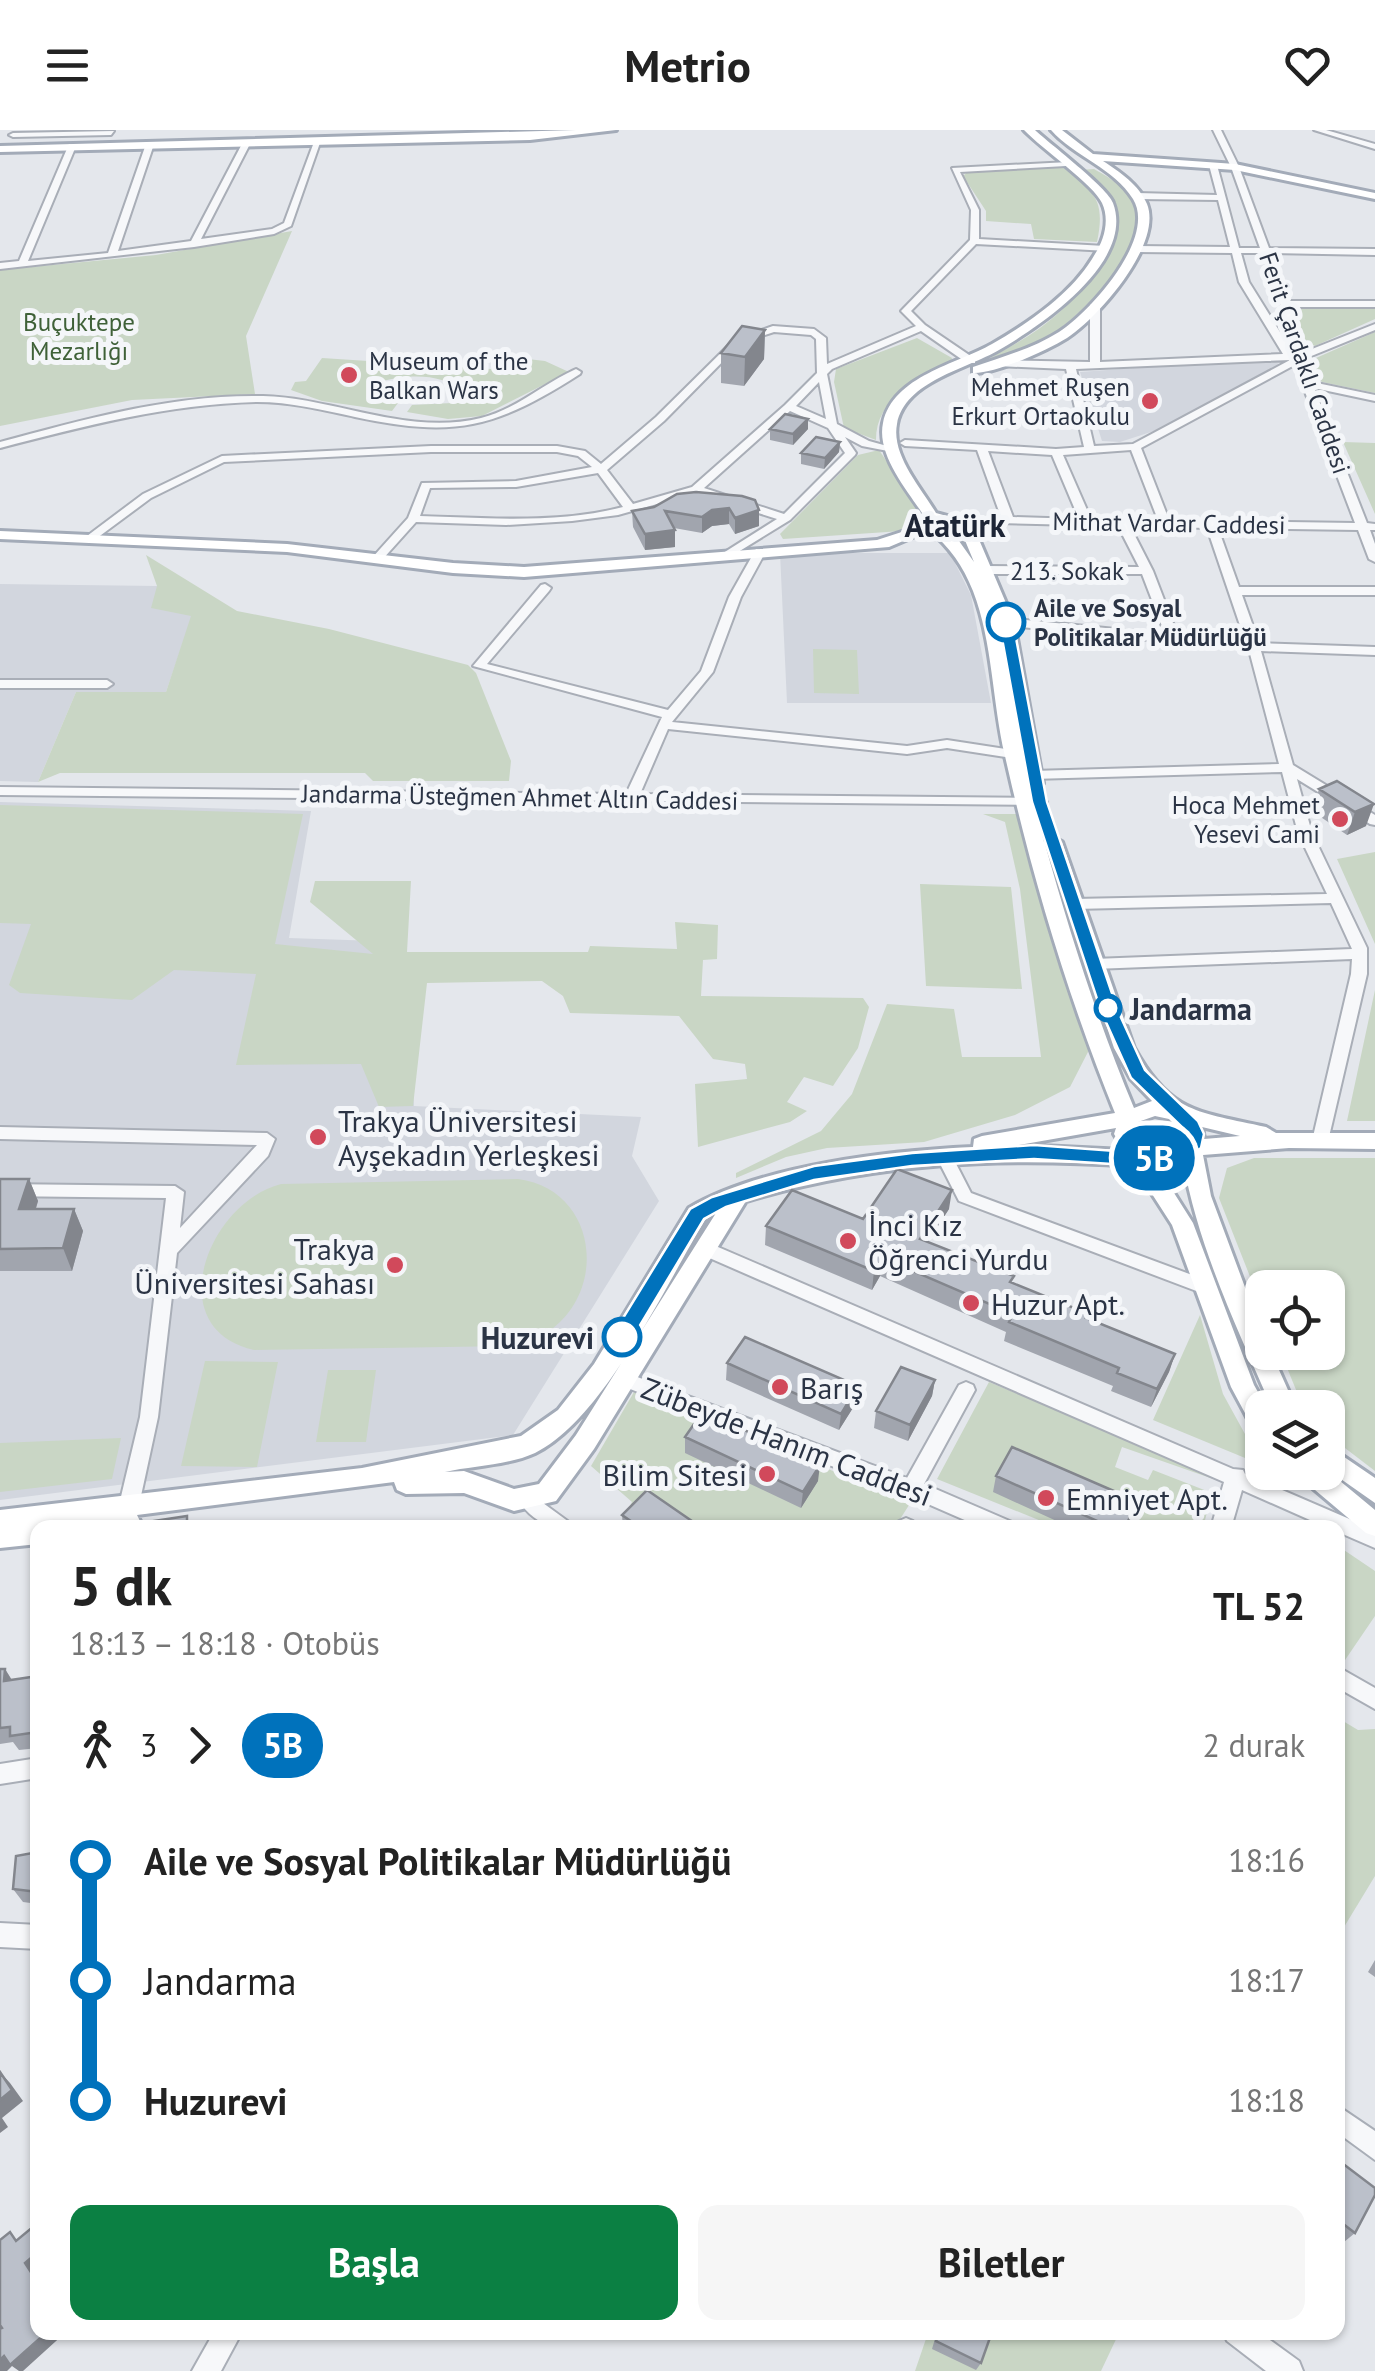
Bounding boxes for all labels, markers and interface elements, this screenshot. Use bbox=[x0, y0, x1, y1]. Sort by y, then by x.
text: Metrio bbox=[624, 36, 751, 94]
icon: menu bbox=[40, 38, 95, 93]
icon: heart bbox=[1280, 38, 1335, 93]
street label: Ferit Çardaklı Caddesi bbox=[1252, 248, 1358, 478]
park label: Buçuktepe Mezarlığı bbox=[23, 306, 135, 367]
place label: Museum of the Balkan Wars bbox=[369, 345, 529, 406]
marker: Museum of the Balkan Wars bbox=[338, 364, 360, 386]
place label: Mehmet Ruşen Erkurt Ortaokulu bbox=[951, 371, 1130, 432]
marker: Mehmet Ruşen Erkurt Ortaokulu bbox=[1139, 390, 1161, 412]
district label: Atatürk bbox=[905, 504, 1006, 546]
street label: Mithat Vardar Caddesi bbox=[1052, 505, 1286, 541]
street label: 213. Sokak bbox=[1010, 555, 1124, 587]
place label: Aile ve Sosyal Politikalar Müdürlüğü bbox=[1034, 592, 1267, 653]
marker: Aile ve Sosyal Politikalar Müdürlüğü bbox=[987, 603, 1025, 641]
street label: Jandarma Üsteğmen Ahmet Altın Caddesi bbox=[300, 777, 739, 817]
place label: Hoca Mehmet Yesevi Cami bbox=[1172, 789, 1321, 850]
marker: Hoca Mehmet Yesevi Cami bbox=[1329, 808, 1351, 830]
place label: Jandarma bbox=[1129, 989, 1252, 1028]
marker: Jandarma bbox=[1095, 995, 1121, 1021]
place label: Trakya Üniversitesi Ayşekadın Yerleşkesi bbox=[338, 1101, 599, 1174]
marker: Trakya Üniversitesi Ayşekadın Yerleşkesi bbox=[307, 1126, 329, 1148]
line badge: 5B bbox=[1109, 1126, 1199, 1190]
text: 5B bbox=[1134, 1135, 1174, 1181]
place label: İnci Kız Öğrenci Yurdu bbox=[868, 1205, 1048, 1278]
place label: Trakya Üniversitesi Sahası bbox=[134, 1229, 375, 1302]
marker: İnci Kız Öğrenci Yurdu bbox=[837, 1230, 859, 1252]
marker: Trakya Üniversitesi Sahası bbox=[384, 1254, 406, 1276]
map controls bbox=[1245, 1270, 1345, 1490]
button: locate bbox=[1245, 1270, 1345, 1370]
place label: Huzur Apt. bbox=[991, 1284, 1125, 1323]
marker: Huzur Apt. bbox=[960, 1292, 982, 1314]
place label: Huzurevi bbox=[481, 1318, 594, 1357]
marker: Huzurevi bbox=[603, 1318, 641, 1356]
street label: Zübeyde Hanım Caddesi bbox=[636, 1368, 938, 1514]
place label: Barış bbox=[800, 1368, 863, 1407]
marker: Barış bbox=[769, 1376, 791, 1398]
button: layers bbox=[1245, 1390, 1345, 1490]
place label: Bilim Sitesi bbox=[603, 1455, 747, 1494]
marker: Bilim Sitesi bbox=[756, 1463, 778, 1485]
place label: Emniyet Apt. bbox=[1066, 1479, 1228, 1518]
marker: Emniyet Apt. bbox=[1035, 1487, 1057, 1509]
text: 5 dk bbox=[70, 1549, 172, 1620]
text: TL 52 bbox=[1213, 1581, 1305, 1630]
text: 18:13 – 18:18 · Otobüs bbox=[70, 1622, 380, 1664]
icon: walk bbox=[70, 1718, 125, 1773]
icon: forward bbox=[172, 1718, 227, 1773]
text: 5B bbox=[262, 1722, 303, 1768]
text: 3 bbox=[140, 1724, 157, 1766]
text: 2 durak bbox=[1202, 1724, 1305, 1766]
text: Aile ve Sosyal Politikalar Müdürlüğü bbox=[144, 1836, 731, 1885]
text: 18:16 bbox=[1228, 1839, 1305, 1881]
text: Jandarma bbox=[144, 1956, 297, 2005]
text: 18:17 bbox=[1228, 1959, 1305, 2001]
text: Huzurevi bbox=[144, 2076, 288, 2125]
text: 18:18 bbox=[1228, 2079, 1305, 2121]
button: Başla bbox=[70, 2205, 678, 2320]
button: Biletler bbox=[698, 2205, 1305, 2320]

